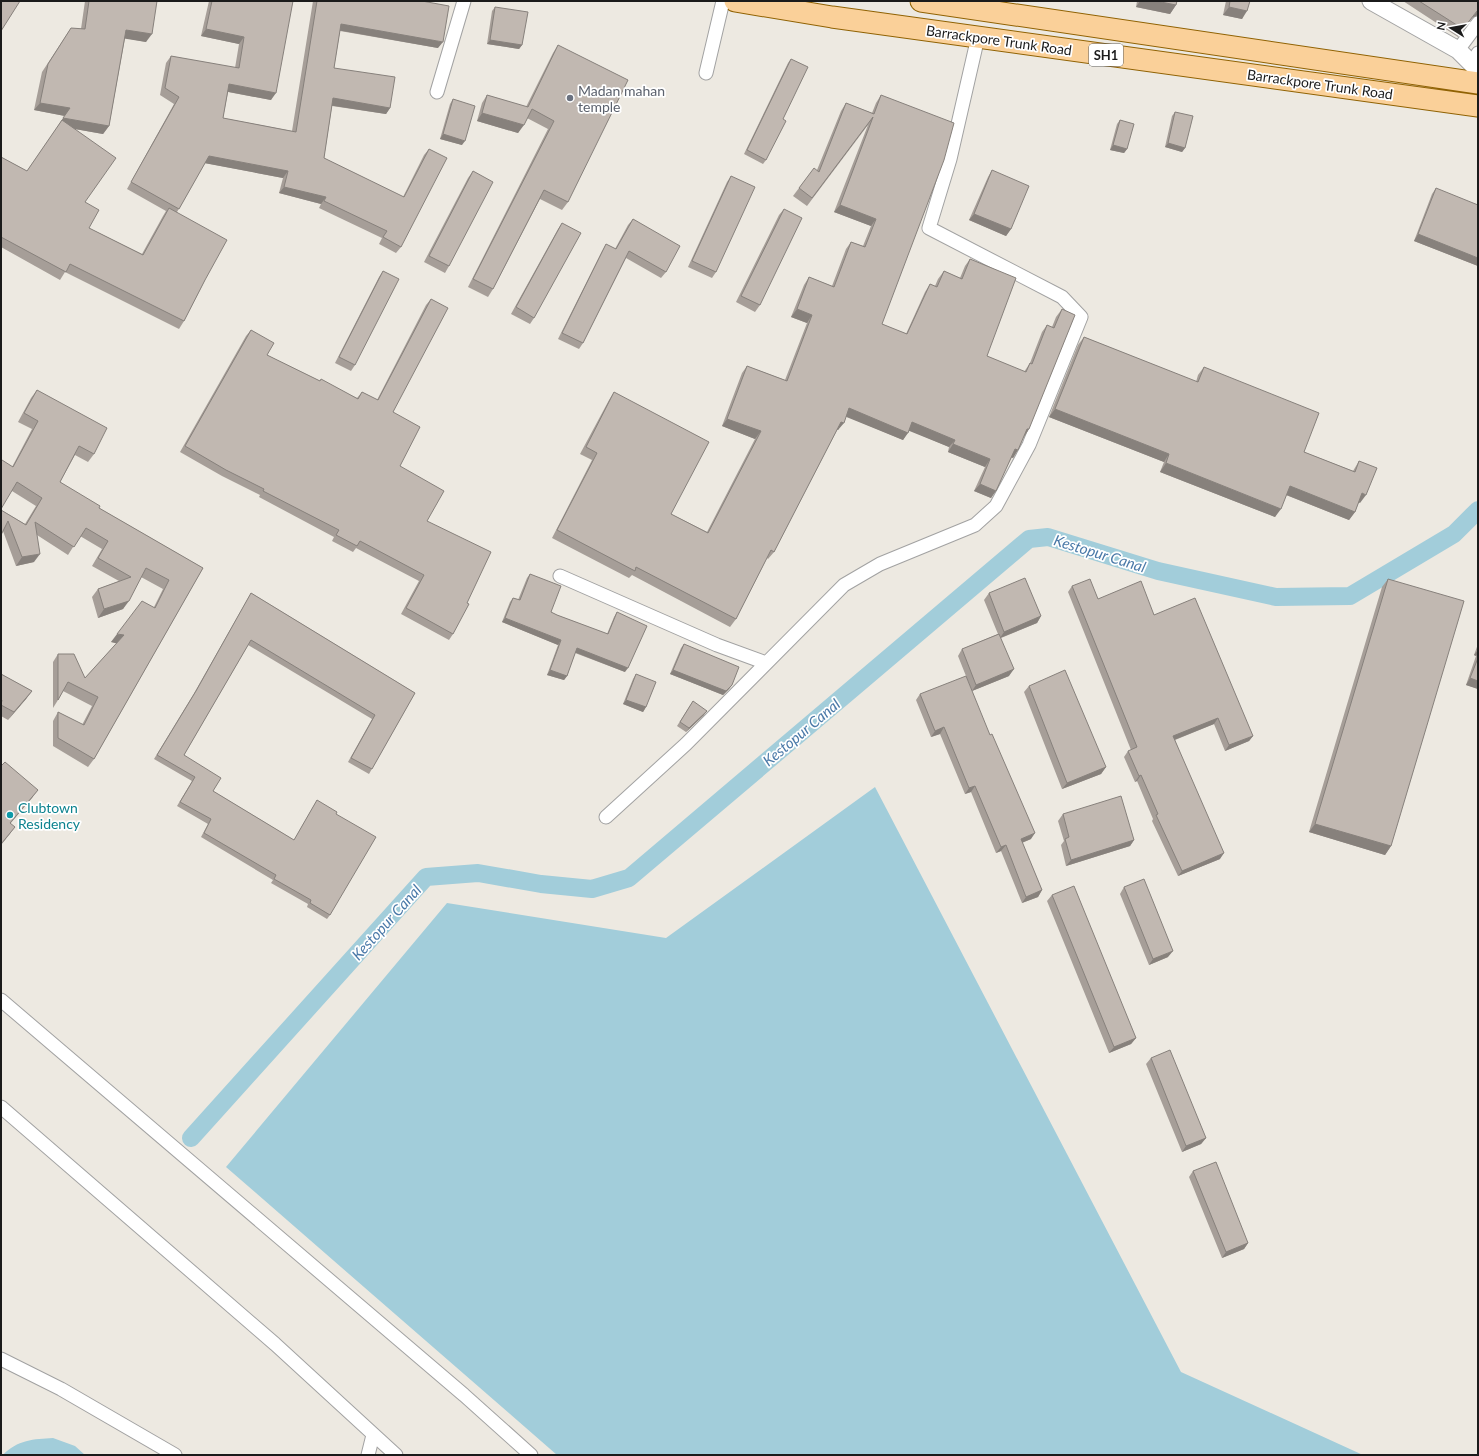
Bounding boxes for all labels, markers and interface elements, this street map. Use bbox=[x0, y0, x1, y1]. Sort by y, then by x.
north arrow bbox=[1431, 8, 1471, 48]
street label: Barrackpore Trunk Road bbox=[925, 21, 1073, 59]
text: N bbox=[1434, 21, 1448, 31]
road number: SH1 bbox=[1089, 44, 1123, 66]
street label: Barrackpore Trunk Road bbox=[1246, 65, 1394, 103]
place label: Madan mahan temple bbox=[578, 82, 665, 115]
marker: Madan mahan temple bbox=[565, 93, 575, 103]
water label: Kestopur Canal bbox=[1052, 531, 1149, 576]
water label: Kestopur Canal bbox=[759, 694, 844, 769]
place label: Clubtown Residency bbox=[18, 799, 81, 832]
marker: Clubtown Residency bbox=[5, 810, 15, 820]
water label: Kestopur Canal bbox=[348, 880, 425, 963]

